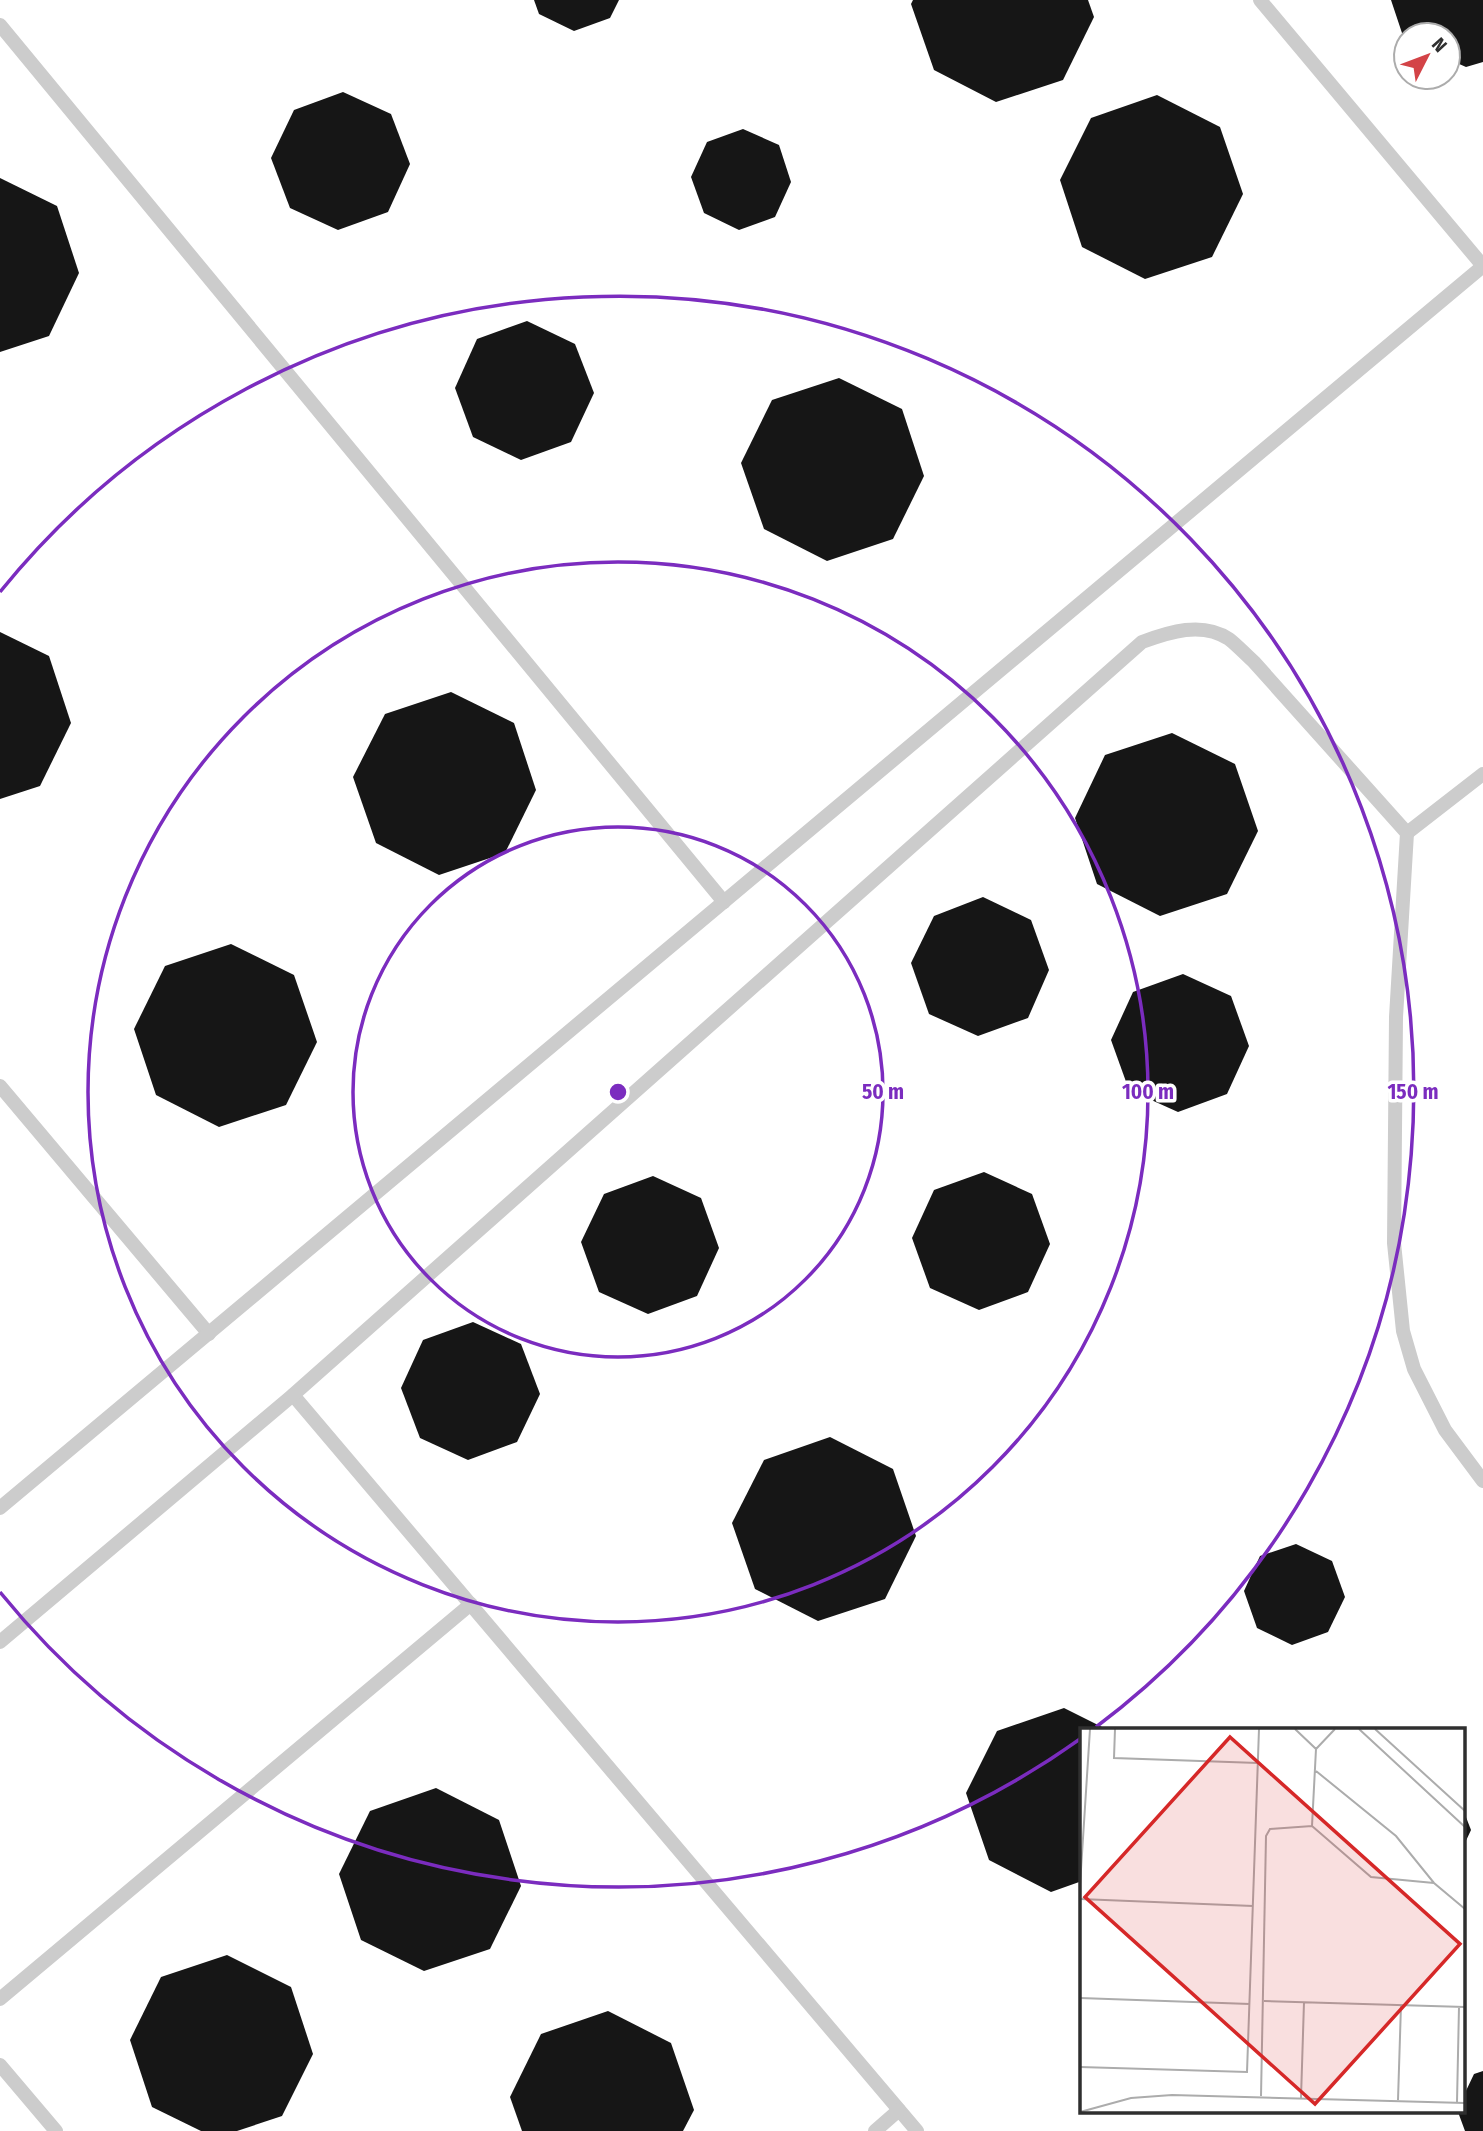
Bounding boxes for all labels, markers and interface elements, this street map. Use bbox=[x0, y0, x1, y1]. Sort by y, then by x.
north arrow bbox=[1392, 21, 1462, 91]
text: N bbox=[1427, 33, 1452, 57]
text: 50 m bbox=[862, 1079, 904, 1105]
text: 100 m bbox=[1122, 1079, 1174, 1105]
text: 150 m bbox=[1387, 1079, 1439, 1105]
centre of rings bbox=[606, 1080, 630, 1104]
inset map bbox=[1080, 1728, 1466, 2114]

